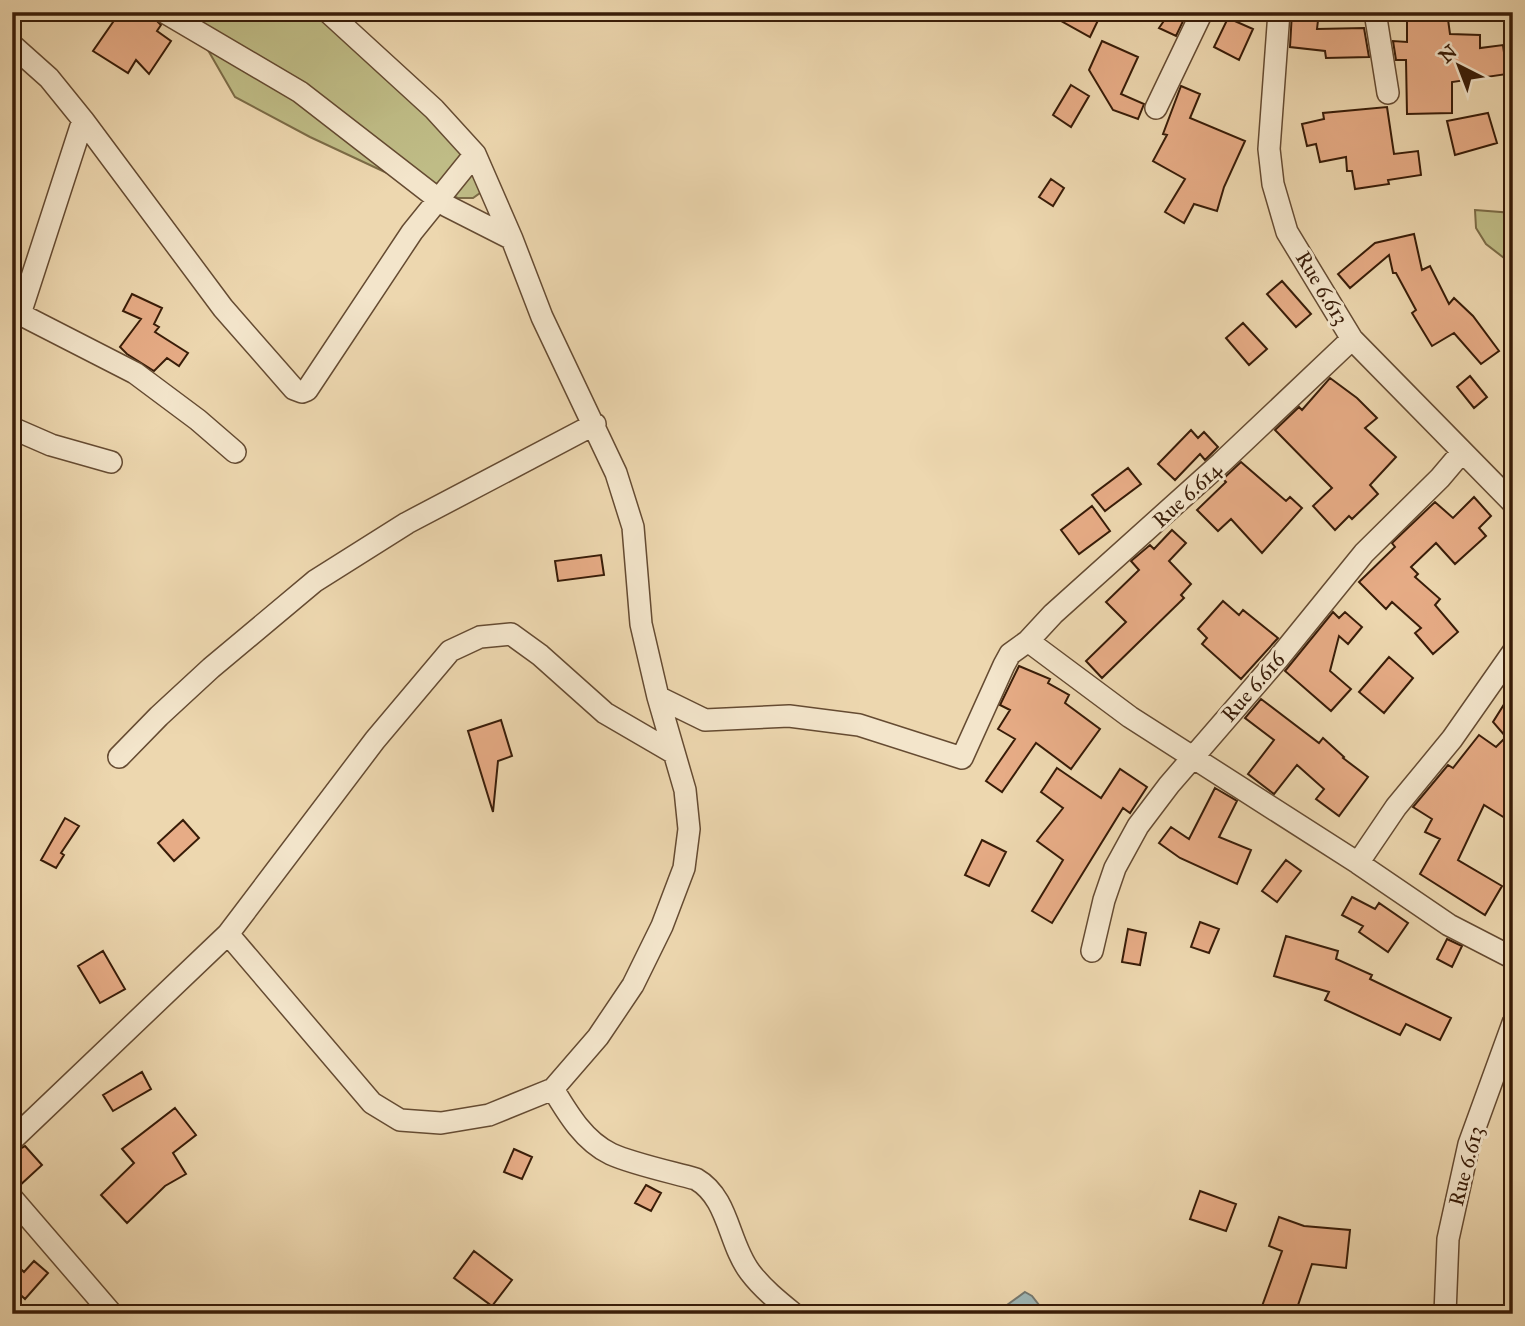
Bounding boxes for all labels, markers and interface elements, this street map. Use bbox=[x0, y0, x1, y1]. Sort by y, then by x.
north arrow bbox=[1424, 32, 1494, 102]
text: N bbox=[1434, 40, 1462, 68]
street label: Rue 6.613 bbox=[1290, 246, 1354, 330]
street label: Rue 6.614 bbox=[1147, 456, 1228, 533]
street label: Rue 6.616 bbox=[1216, 646, 1291, 727]
street label: Rue 6.613 bbox=[1443, 1123, 1489, 1209]

